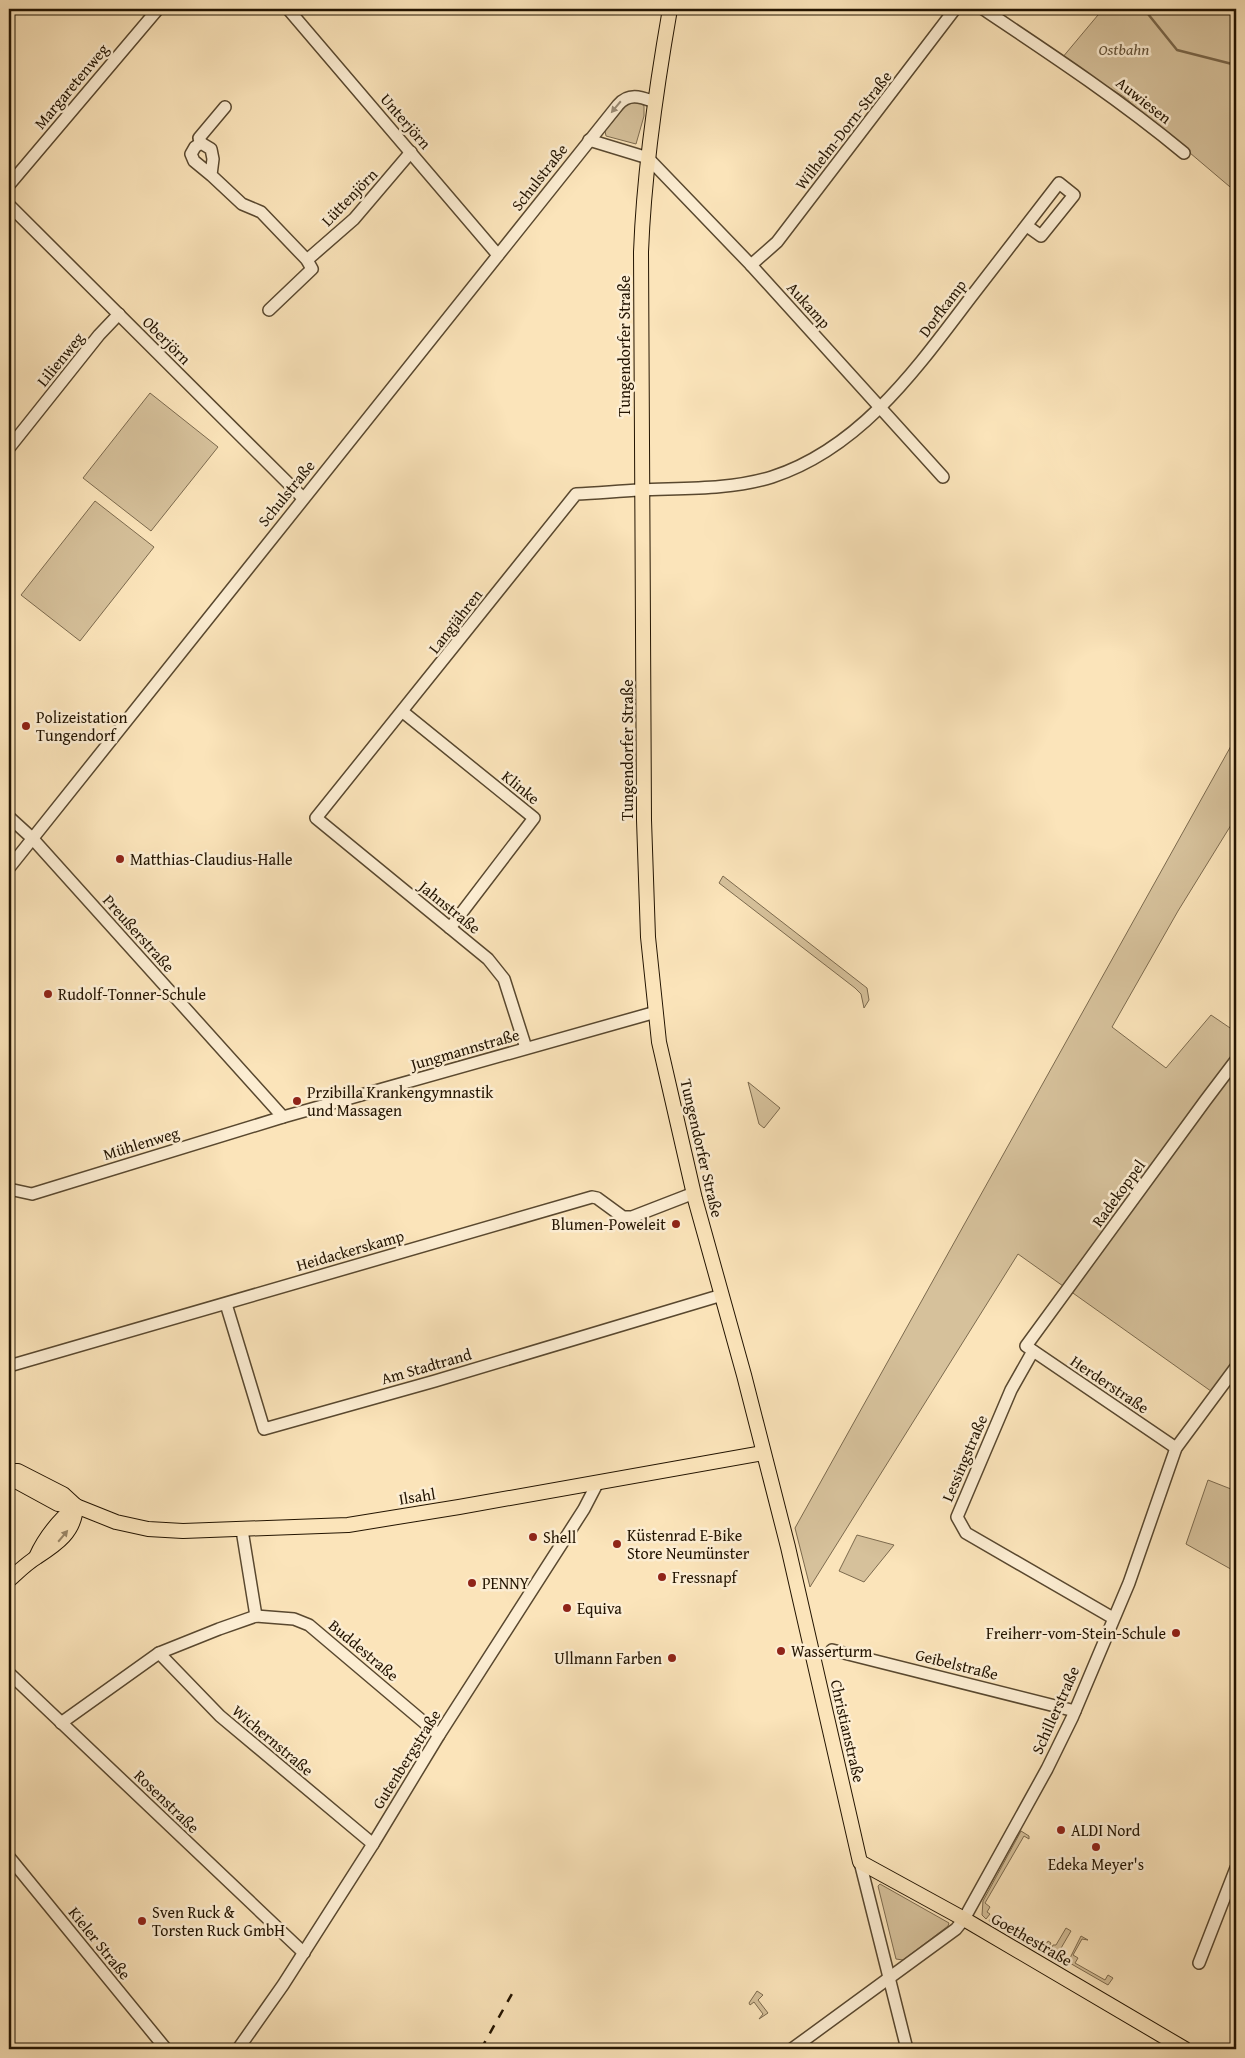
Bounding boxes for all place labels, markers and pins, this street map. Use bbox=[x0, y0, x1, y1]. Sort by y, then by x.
place label: Polizeistation Tungendorf bbox=[36, 705, 128, 747]
marker: Polizeistation Tungendorf bbox=[20, 720, 32, 732]
place label: Matthias-Claudius-Halle bbox=[130, 847, 292, 871]
marker: Matthias-Claudius-Halle bbox=[114, 853, 126, 865]
place label: Rudolf-Tonner-Schule bbox=[58, 982, 206, 1006]
marker: Rudolf-Tonner-Schule bbox=[42, 988, 54, 1000]
place label: Przibilla Krankengymnastik und Massagen bbox=[307, 1080, 494, 1122]
marker: Przibilla Krankengymnastik und Massagen bbox=[291, 1095, 303, 1107]
place label: Blumen-Poweleit bbox=[552, 1212, 666, 1236]
marker: Blumen-Poweleit bbox=[670, 1218, 682, 1230]
place label: Küstenrad E-Bike Store Neumünster bbox=[627, 1523, 750, 1565]
place label: Shell bbox=[543, 1525, 577, 1549]
marker: Shell bbox=[527, 1531, 539, 1543]
marker: Küstenrad E-Bike Store Neumünster bbox=[611, 1538, 623, 1550]
place label: Fressnapf bbox=[672, 1565, 739, 1589]
place label: PENNY bbox=[482, 1571, 530, 1595]
marker: Fressnapf bbox=[656, 1571, 668, 1583]
marker: PENNY bbox=[466, 1577, 478, 1589]
place label: Equiva bbox=[577, 1596, 622, 1620]
marker: Equiva bbox=[561, 1602, 573, 1614]
place label: Freiherr-vom-Stein-Schule bbox=[986, 1621, 1166, 1645]
marker: Freiherr-vom-Stein-Schule bbox=[1170, 1627, 1182, 1639]
place label: Wasserturm bbox=[791, 1639, 872, 1663]
marker: Wasserturm bbox=[775, 1645, 787, 1657]
place label: Ullmann Farben bbox=[554, 1646, 662, 1670]
marker: Ullmann Farben bbox=[666, 1652, 678, 1664]
place label: ALDI Nord bbox=[1071, 1818, 1141, 1842]
marker: ALDI Nord bbox=[1055, 1824, 1067, 1836]
marker: Edeka Meyer's bbox=[1090, 1841, 1102, 1853]
place label: Edeka Meyer's bbox=[1048, 1852, 1144, 1876]
place label: Sven Ruck & Torsten Ruck GmbH bbox=[152, 1900, 285, 1942]
marker: Sven Ruck & Torsten Ruck GmbH bbox=[136, 1915, 148, 1927]

